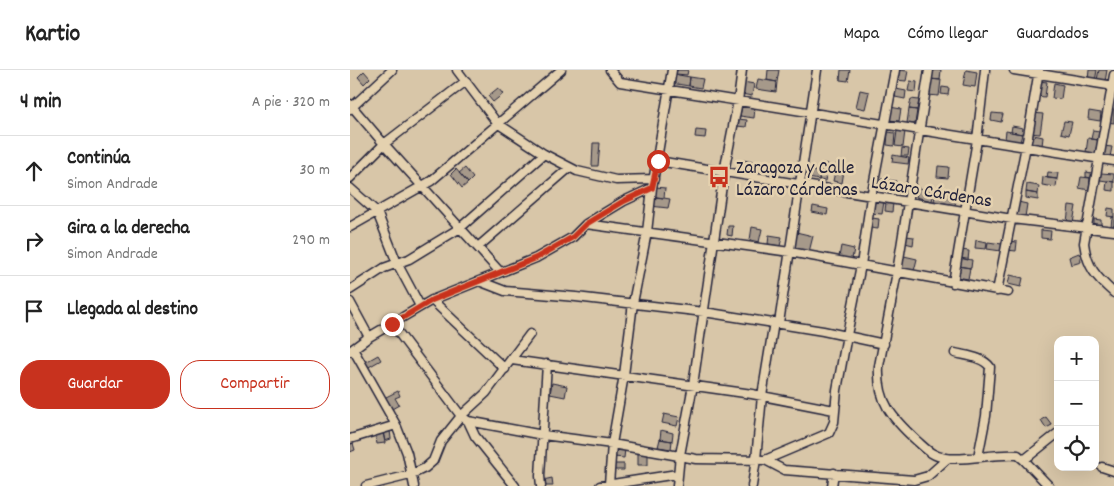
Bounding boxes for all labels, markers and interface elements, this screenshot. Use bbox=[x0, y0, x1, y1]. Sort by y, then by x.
text: Kartio bbox=[25, 18, 80, 52]
text: Mapa bbox=[843, 22, 879, 47]
text: Cómo llegar bbox=[907, 22, 988, 47]
text: Guardados bbox=[1016, 22, 1089, 47]
text: 4 min bbox=[20, 88, 62, 118]
text: A pie · 320 m bbox=[252, 91, 330, 114]
text: Continúa bbox=[67, 146, 130, 173]
route start bbox=[647, 150, 670, 173]
place label: Zaragoza y Calle Lázaro Cárdenas bbox=[736, 156, 858, 205]
icon: ahead bbox=[20, 157, 48, 185]
text: 30 m bbox=[300, 159, 330, 182]
bus stop icon: Zaragoza y Calle Lázaro Cárdenas bbox=[706, 164, 732, 190]
street label: Lázaro Cárdenas bbox=[869, 171, 994, 216]
text: Simon Andrade bbox=[67, 173, 158, 196]
text: Gira a la derecha bbox=[67, 216, 189, 243]
icon: right bbox=[20, 227, 48, 255]
text: 290 m bbox=[292, 229, 330, 252]
text: Simon Andrade bbox=[67, 243, 158, 266]
icon: arrive bbox=[20, 297, 48, 325]
text: Llegada al destino bbox=[67, 297, 198, 324]
route end bbox=[381, 313, 404, 336]
map controls bbox=[1054, 336, 1099, 471]
button: + bbox=[1054, 336, 1099, 381]
button: Guardar bbox=[20, 360, 170, 409]
button: Compartir bbox=[180, 360, 330, 409]
button: − bbox=[1054, 381, 1099, 426]
button: locate bbox=[1054, 426, 1099, 471]

